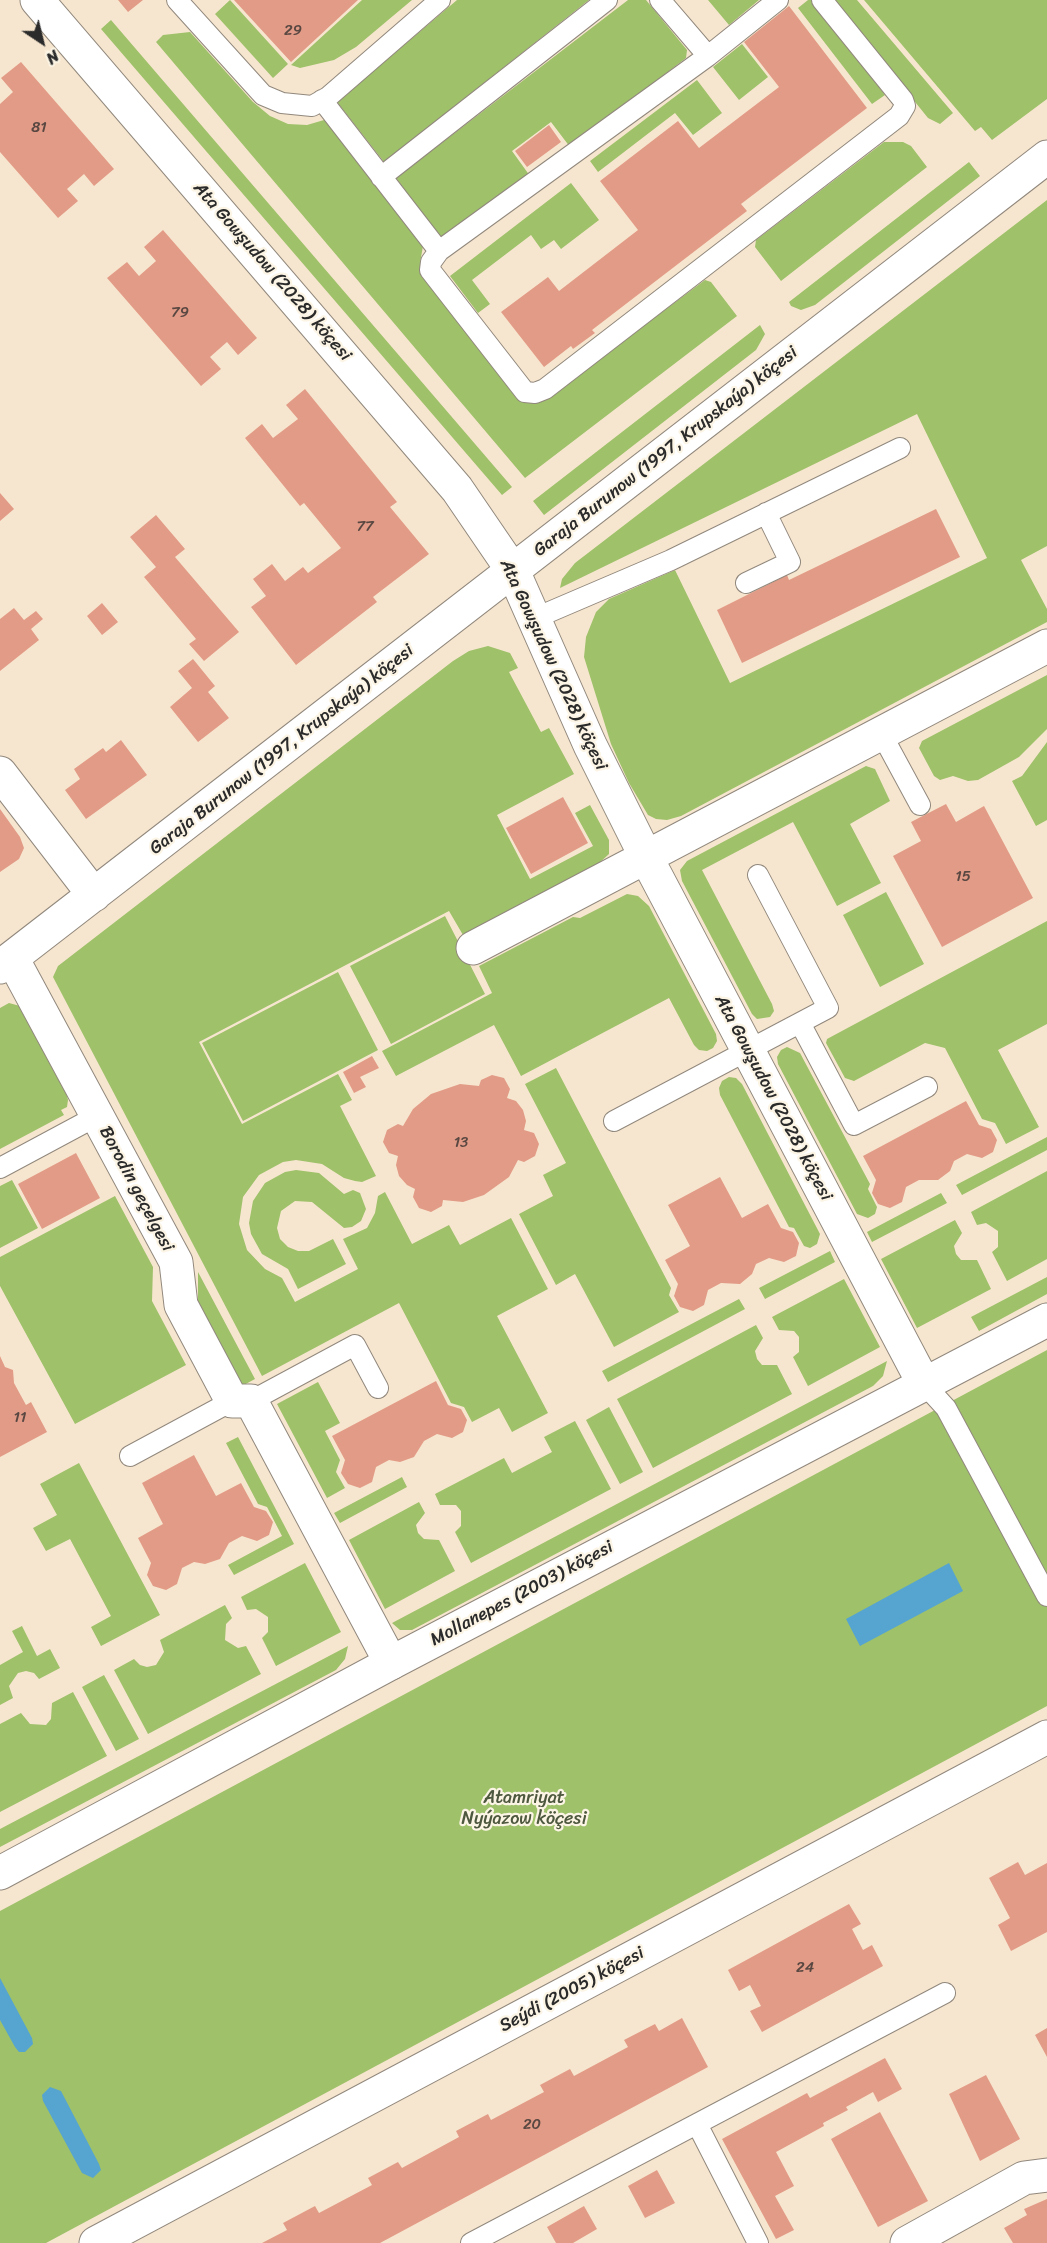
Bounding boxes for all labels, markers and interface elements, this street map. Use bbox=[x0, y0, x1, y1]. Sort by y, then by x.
north arrow bbox=[12, 12, 72, 72]
house number: 29 bbox=[284, 22, 302, 40]
text: N bbox=[40, 42, 65, 72]
house number: 81 bbox=[31, 119, 47, 137]
street label: Ata Gowşudow (2028) köçesi bbox=[188, 178, 356, 366]
house number: 79 bbox=[171, 304, 189, 322]
street label: Garaja Burunow (1997, Krupskaýa) köçesi bbox=[530, 342, 802, 562]
house number: 77 bbox=[356, 518, 374, 536]
street label: Ata Gowşudow (2028) köçesi bbox=[495, 556, 611, 774]
street label: Garaja Burunow (1997, Krupskaýa) köçesi bbox=[146, 640, 418, 860]
house number: 15 bbox=[955, 868, 971, 886]
street label: Ata Gowşudow (2028) köçesi bbox=[709, 991, 837, 1205]
street label: Borodin geçelgesi bbox=[94, 1123, 178, 1255]
house number: 13 bbox=[454, 1134, 468, 1152]
house number: 11 bbox=[14, 1409, 26, 1427]
street label: Mollanepes (2003) köçesi bbox=[427, 1537, 617, 1651]
park label: Atamriyat Nyýazow köçesi bbox=[461, 1787, 587, 1830]
street label: Seýdi (2005) köçesi bbox=[496, 1943, 648, 2037]
house number: 24 bbox=[796, 1959, 814, 1977]
house number: 20 bbox=[523, 2116, 541, 2134]

